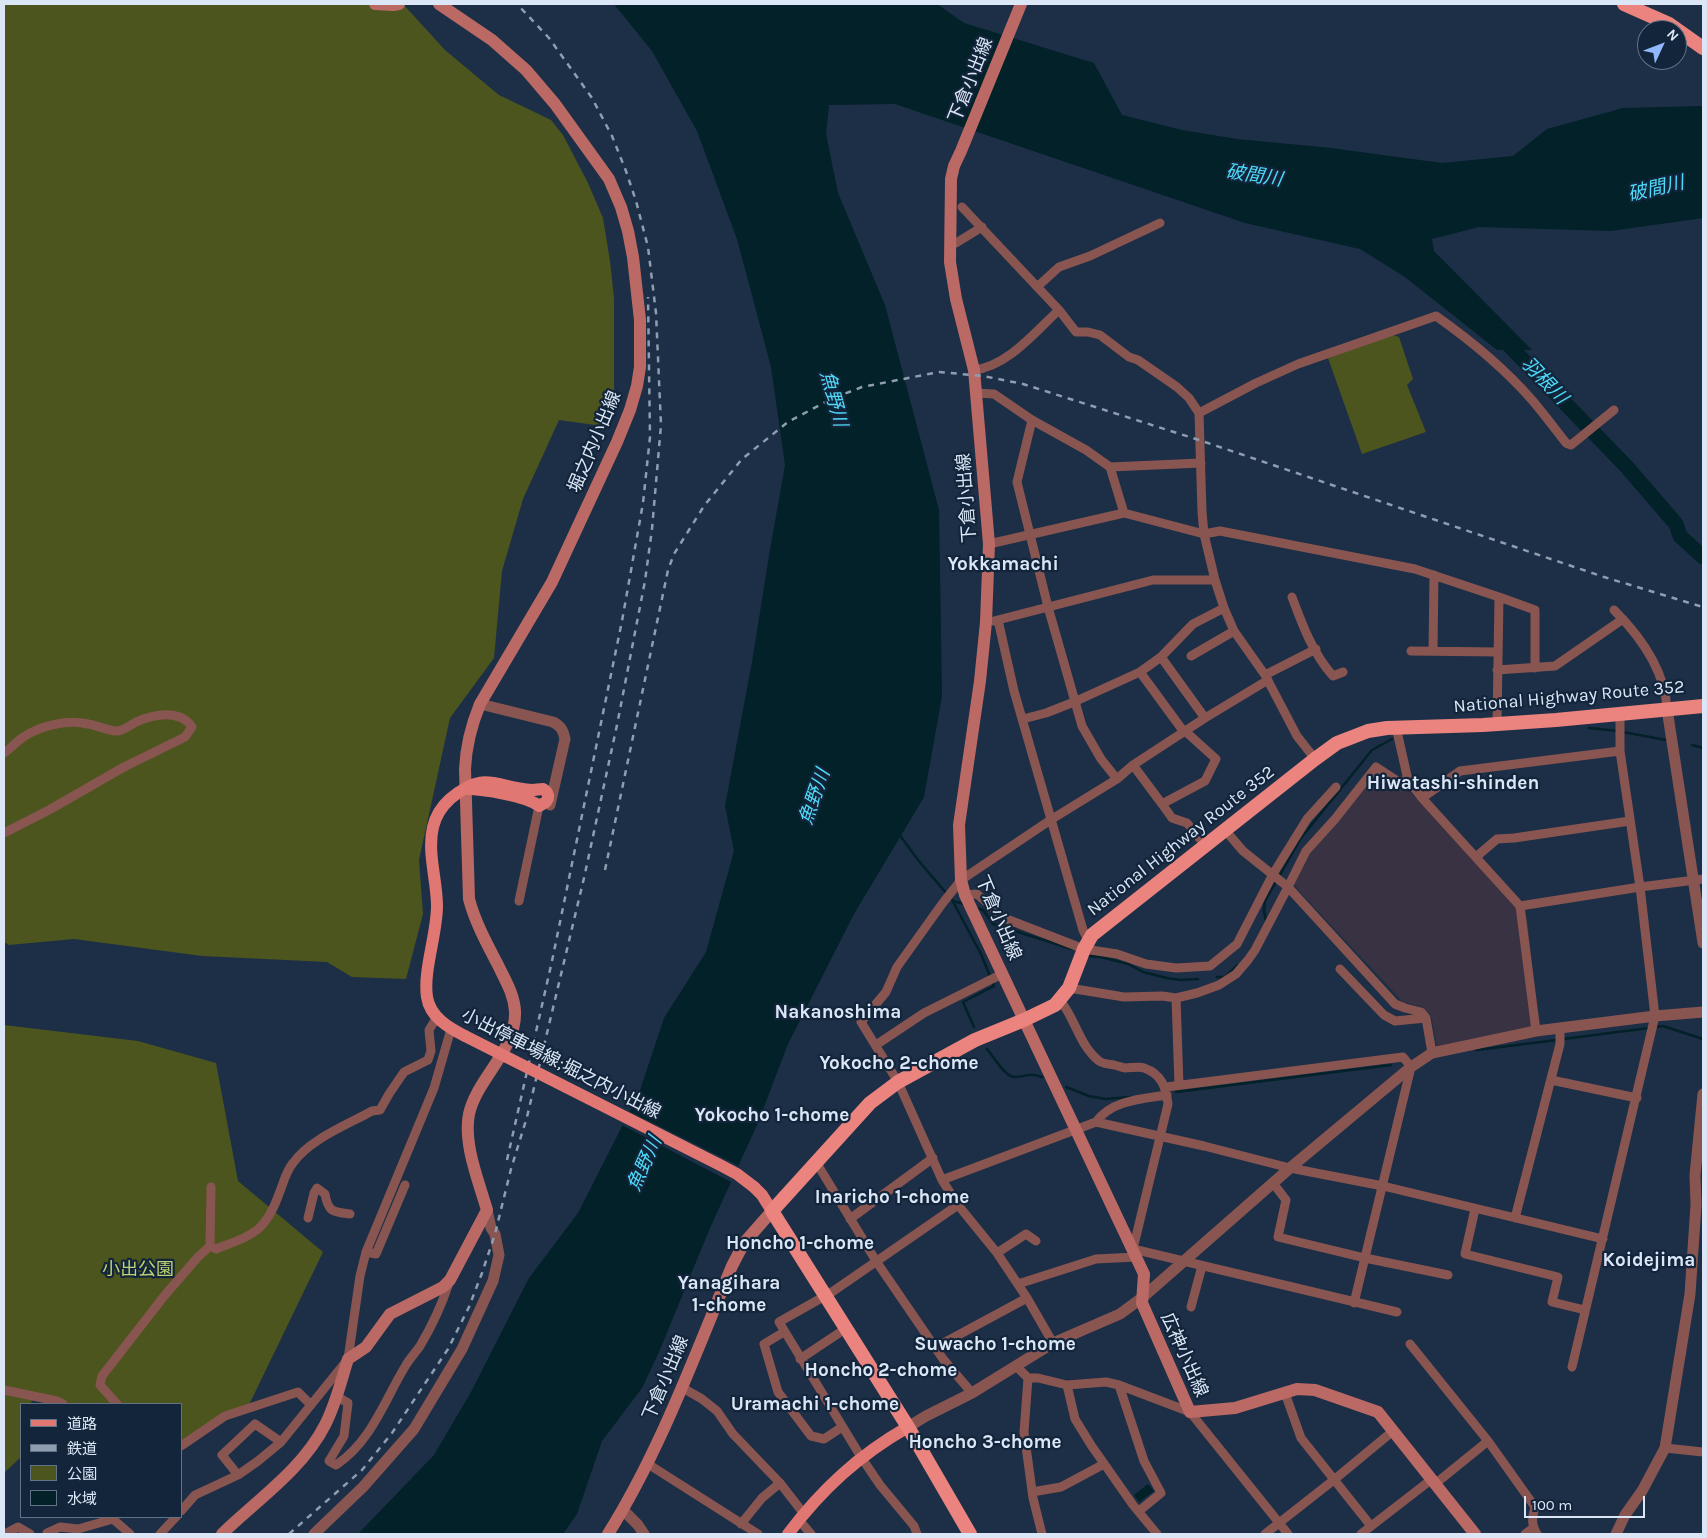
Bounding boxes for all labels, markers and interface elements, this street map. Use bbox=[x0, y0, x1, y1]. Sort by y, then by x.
north arrow bbox=[1637, 20, 1687, 70]
text: N bbox=[1663, 26, 1682, 45]
street label: 下倉小出線 bbox=[944, 34, 998, 126]
water label: 破間川 bbox=[1224, 160, 1284, 192]
water label: 破間川 bbox=[1626, 171, 1686, 207]
water label: 羽根川 bbox=[1516, 353, 1572, 409]
water label: 魚野川 bbox=[815, 369, 851, 429]
street label: 堀之内小出線 bbox=[564, 388, 626, 496]
street label: 下倉小出線 bbox=[953, 452, 981, 544]
district label: Yokkamachi bbox=[947, 554, 1059, 576]
street label: National Highway Route 352 bbox=[1453, 676, 1685, 718]
street label: National Highway Route 352 bbox=[1083, 761, 1279, 921]
water label: 魚野川 bbox=[795, 766, 835, 828]
district label: Hiwatashi-shinden bbox=[1367, 773, 1539, 795]
street label: 下倉小出線 bbox=[970, 872, 1026, 964]
district label: Nakanoshima bbox=[775, 1002, 901, 1024]
street label: 小出停車場線;堀之内小出線 bbox=[458, 1004, 664, 1124]
district label: Yokocho 2-chome bbox=[819, 1053, 979, 1075]
district label: Yokocho 1-chome bbox=[695, 1105, 849, 1127]
water label: 魚野川 bbox=[623, 1133, 667, 1195]
district label: Inaricho 1-chome bbox=[815, 1187, 969, 1209]
district label: Honcho 1-chome bbox=[726, 1233, 874, 1255]
district label: Koidejima bbox=[1603, 1250, 1695, 1272]
park label: 小出公園 bbox=[102, 1259, 174, 1281]
district label: Yanagihara 1-chome bbox=[678, 1273, 780, 1317]
street label: 広神小出線 bbox=[1156, 1309, 1212, 1401]
street label: 下倉小出線 bbox=[638, 1332, 694, 1424]
district label: Suwacho 1-chome bbox=[914, 1334, 1076, 1356]
district label: Honcho 2-chome bbox=[805, 1360, 957, 1382]
district label: Uramachi 1-chome bbox=[731, 1394, 899, 1416]
legend bbox=[20, 1403, 182, 1518]
text: 道路 bbox=[67, 1415, 97, 1433]
district label: Honcho 3-chome bbox=[908, 1432, 1062, 1454]
text: 鉄道 bbox=[67, 1440, 97, 1458]
text: 公園 bbox=[67, 1465, 97, 1483]
scale bar bbox=[1527, 1486, 1648, 1518]
text: 水域 bbox=[67, 1490, 97, 1508]
text: 100 m bbox=[1532, 1496, 1572, 1514]

